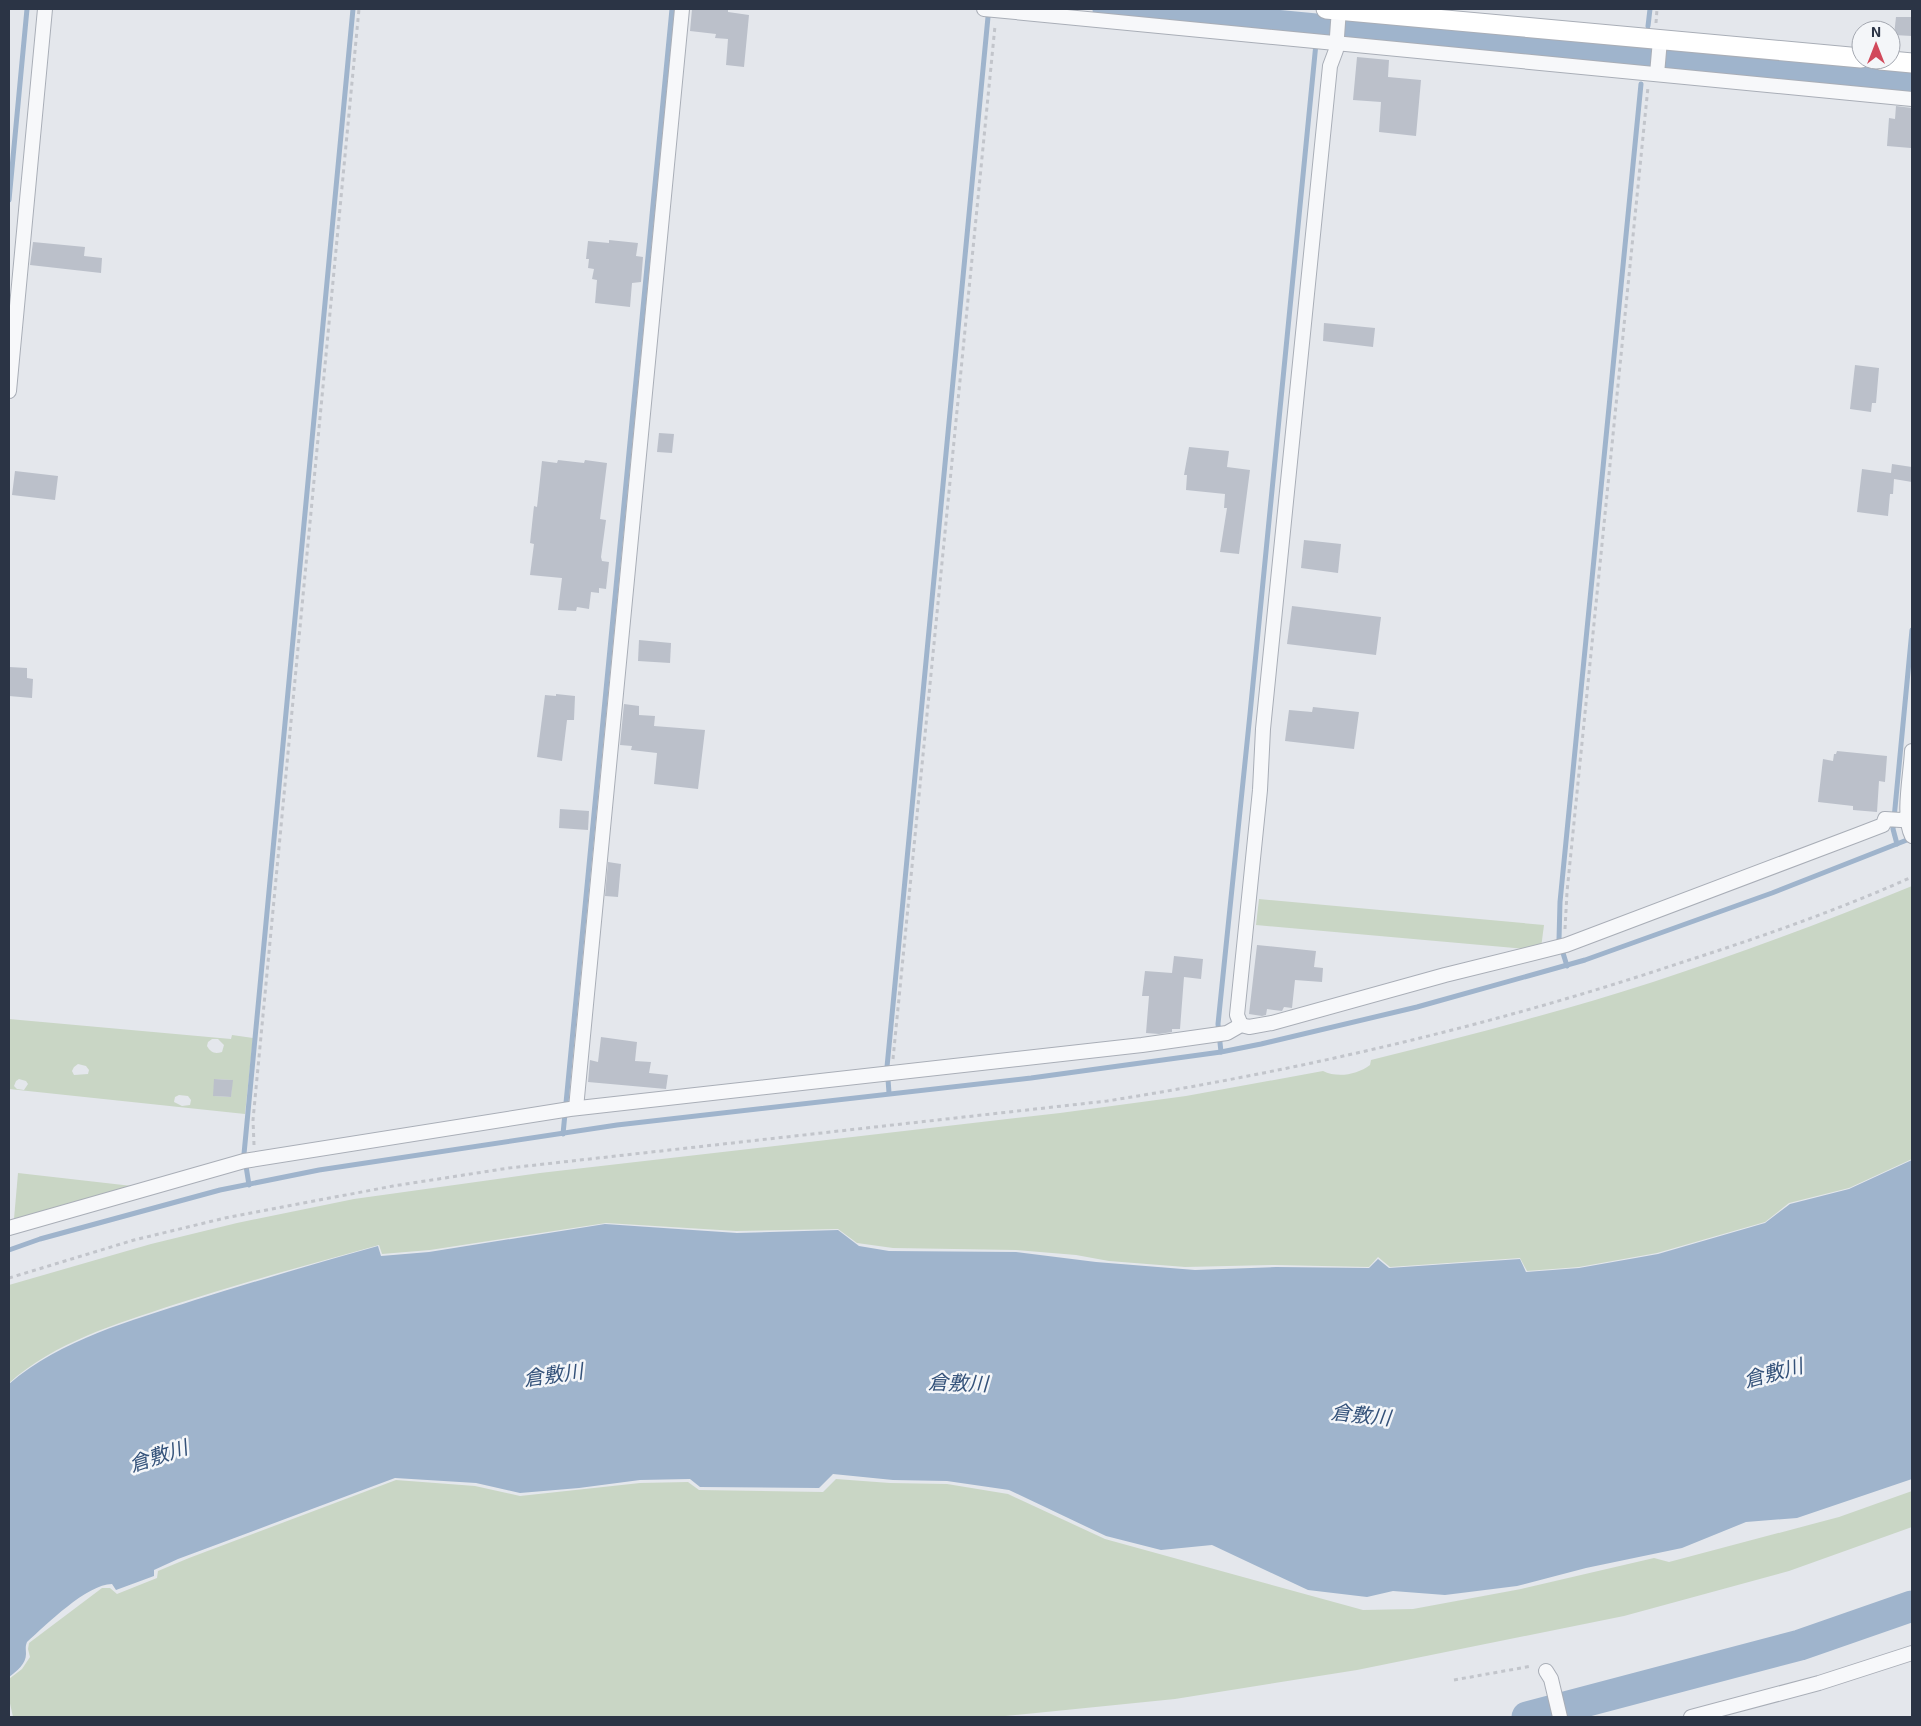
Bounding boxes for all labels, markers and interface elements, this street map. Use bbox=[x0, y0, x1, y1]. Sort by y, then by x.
north arrow bbox=[1851, 20, 1901, 70]
text: N bbox=[1871, 23, 1881, 40]
water label: 倉敷川 bbox=[1741, 1352, 1807, 1391]
water label: 倉敷川 bbox=[522, 1358, 586, 1390]
water label: 倉敷川 bbox=[928, 1369, 990, 1395]
water label: 倉敷川 bbox=[1330, 1399, 1394, 1429]
water label: 倉敷川 bbox=[126, 1434, 192, 1476]

